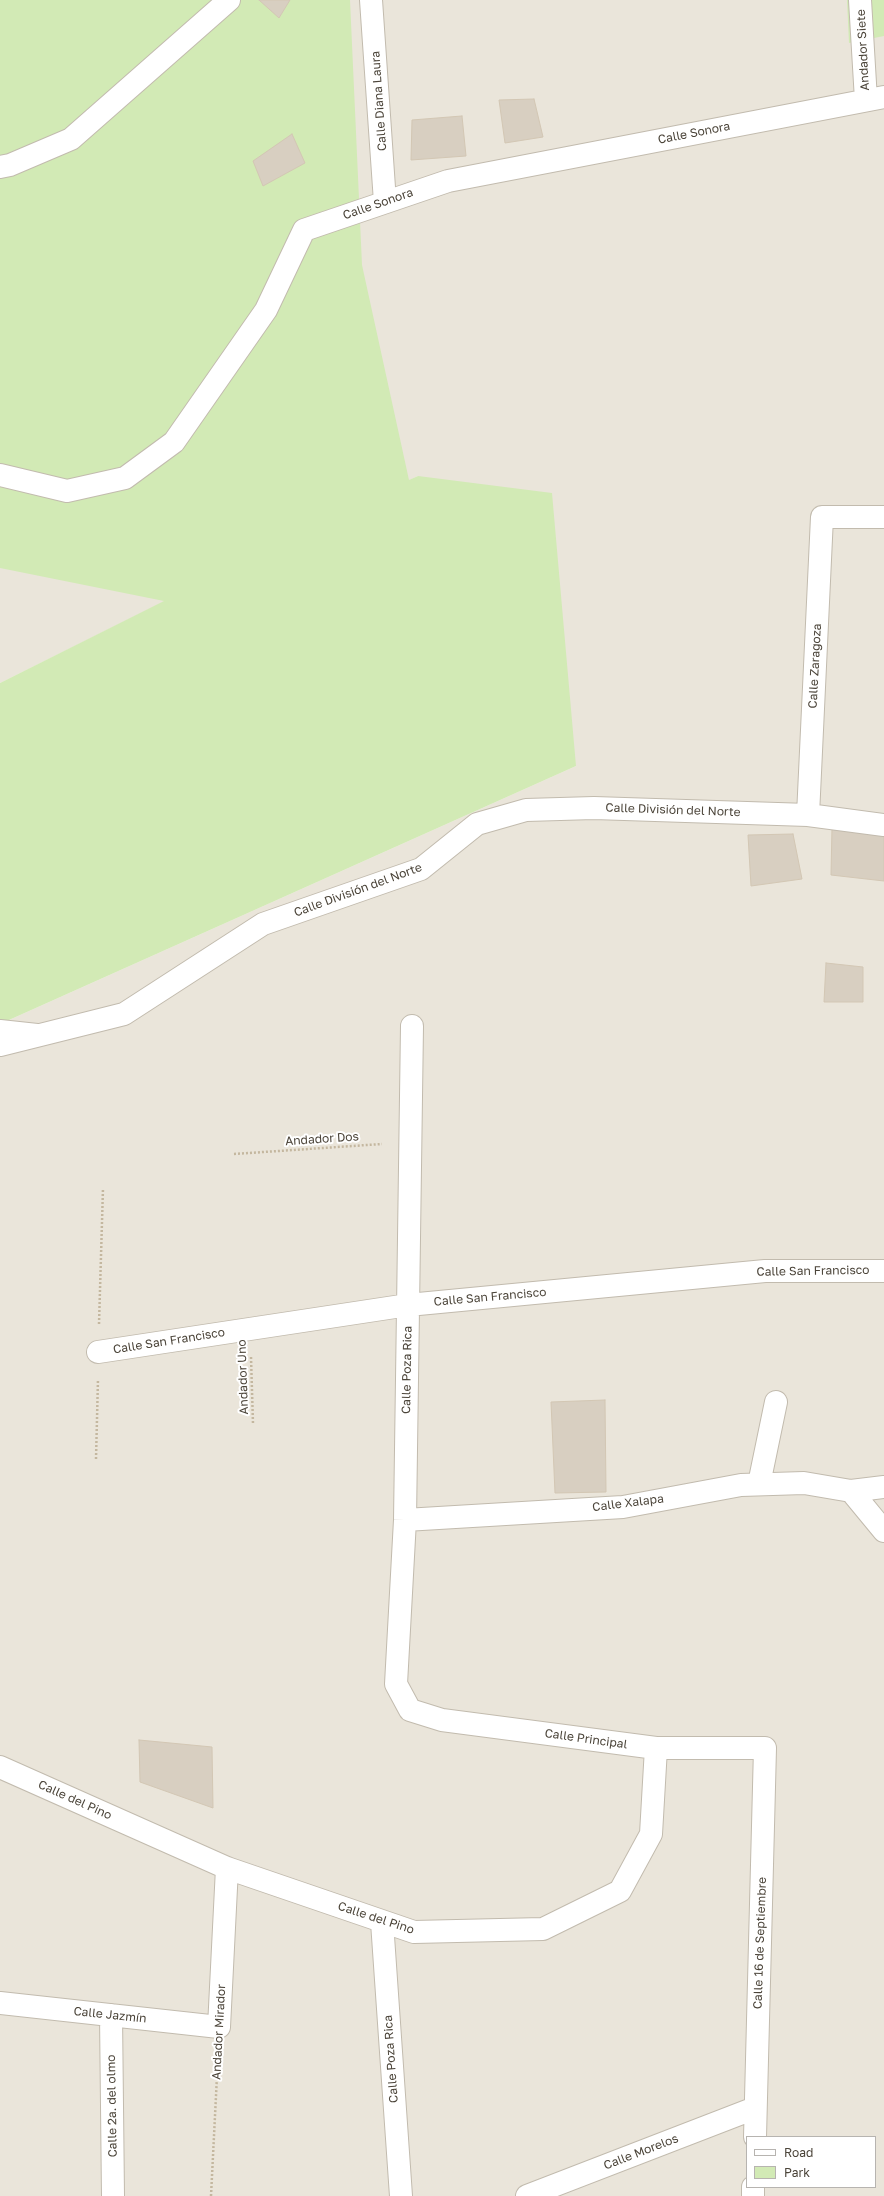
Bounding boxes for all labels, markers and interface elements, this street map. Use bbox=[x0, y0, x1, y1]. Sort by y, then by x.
street label: Andador Siete bbox=[854, 9, 872, 91]
street label: Calle Diana Laura bbox=[368, 50, 390, 152]
street label: Calle Sonora bbox=[657, 119, 731, 147]
street label: Calle Sonora bbox=[341, 185, 415, 223]
street label: Calle Zaragoza bbox=[806, 623, 824, 709]
street label: Calle División del Norte bbox=[605, 800, 741, 820]
street label: Calle División del Norte bbox=[292, 860, 424, 920]
street label: Andador Dos bbox=[285, 1129, 359, 1149]
street label: Calle San Francisco bbox=[756, 1263, 870, 1279]
street label: Calle San Francisco bbox=[433, 1285, 547, 1309]
street label: Calle San Francisco bbox=[112, 1325, 226, 1357]
street label: Calle Poza Rica bbox=[399, 1326, 415, 1414]
street label: Andador Uno bbox=[234, 1339, 252, 1415]
street label: Calle Xalapa bbox=[591, 1491, 665, 1515]
street label: Calle Principal bbox=[544, 1726, 628, 1752]
street label: Calle del Pino bbox=[36, 1777, 114, 1823]
street label: Calle 16 de Septiembre bbox=[750, 1877, 770, 2009]
street label: Calle del Pino bbox=[336, 1899, 416, 1937]
street label: Andador Mirador bbox=[209, 1984, 229, 2080]
street label: Calle Jazmín bbox=[73, 2004, 147, 2026]
street label: Calle Poza Rica bbox=[381, 2015, 401, 2103]
street label: Calle 2a. del olmo bbox=[104, 2054, 120, 2158]
street label: Calle Morelos bbox=[602, 2131, 680, 2173]
legend bbox=[746, 2136, 876, 2188]
text: Road bbox=[784, 2145, 813, 2160]
text: Park bbox=[784, 2165, 810, 2180]

